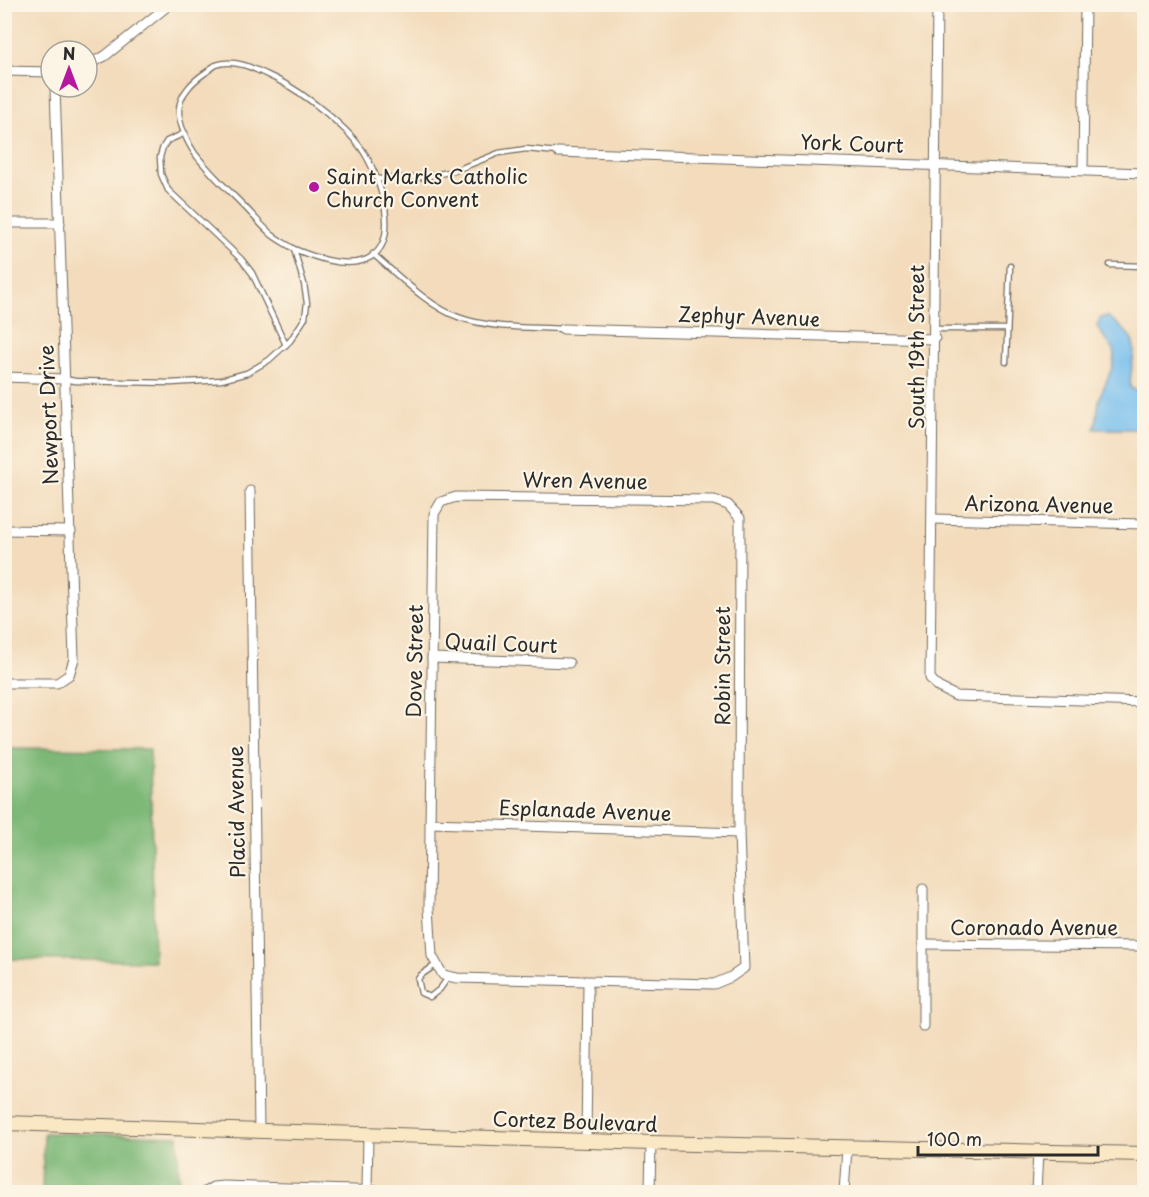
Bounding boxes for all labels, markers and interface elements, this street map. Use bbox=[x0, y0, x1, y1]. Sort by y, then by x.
north arrow bbox=[39, 39, 99, 99]
text: N bbox=[63, 41, 75, 65]
street label: York Court bbox=[800, 126, 904, 160]
place label: Saint Marks Catholic Church Convent bbox=[326, 161, 528, 214]
marker: Saint Marks Catholic Church Convent bbox=[307, 180, 321, 194]
street label: South 19th Street bbox=[901, 265, 931, 429]
street label: Zephyr Avenue bbox=[677, 299, 821, 333]
street label: Newport Drive bbox=[31, 344, 65, 486]
street label: Wren Avenue bbox=[522, 464, 648, 496]
street label: Arizona Avenue bbox=[964, 488, 1114, 520]
street label: Dove Street bbox=[398, 604, 430, 718]
street label: Robin Street bbox=[707, 606, 737, 726]
street label: Quail Court bbox=[444, 626, 558, 660]
street label: Placid Avenue bbox=[220, 745, 252, 878]
street label: Esplanade Avenue bbox=[498, 792, 672, 828]
street label: Coronado Avenue bbox=[950, 912, 1118, 942]
street label: Cortez Boulevard bbox=[492, 1103, 658, 1139]
scale bar bbox=[918, 1119, 1098, 1157]
text: 100 m bbox=[927, 1125, 982, 1152]

